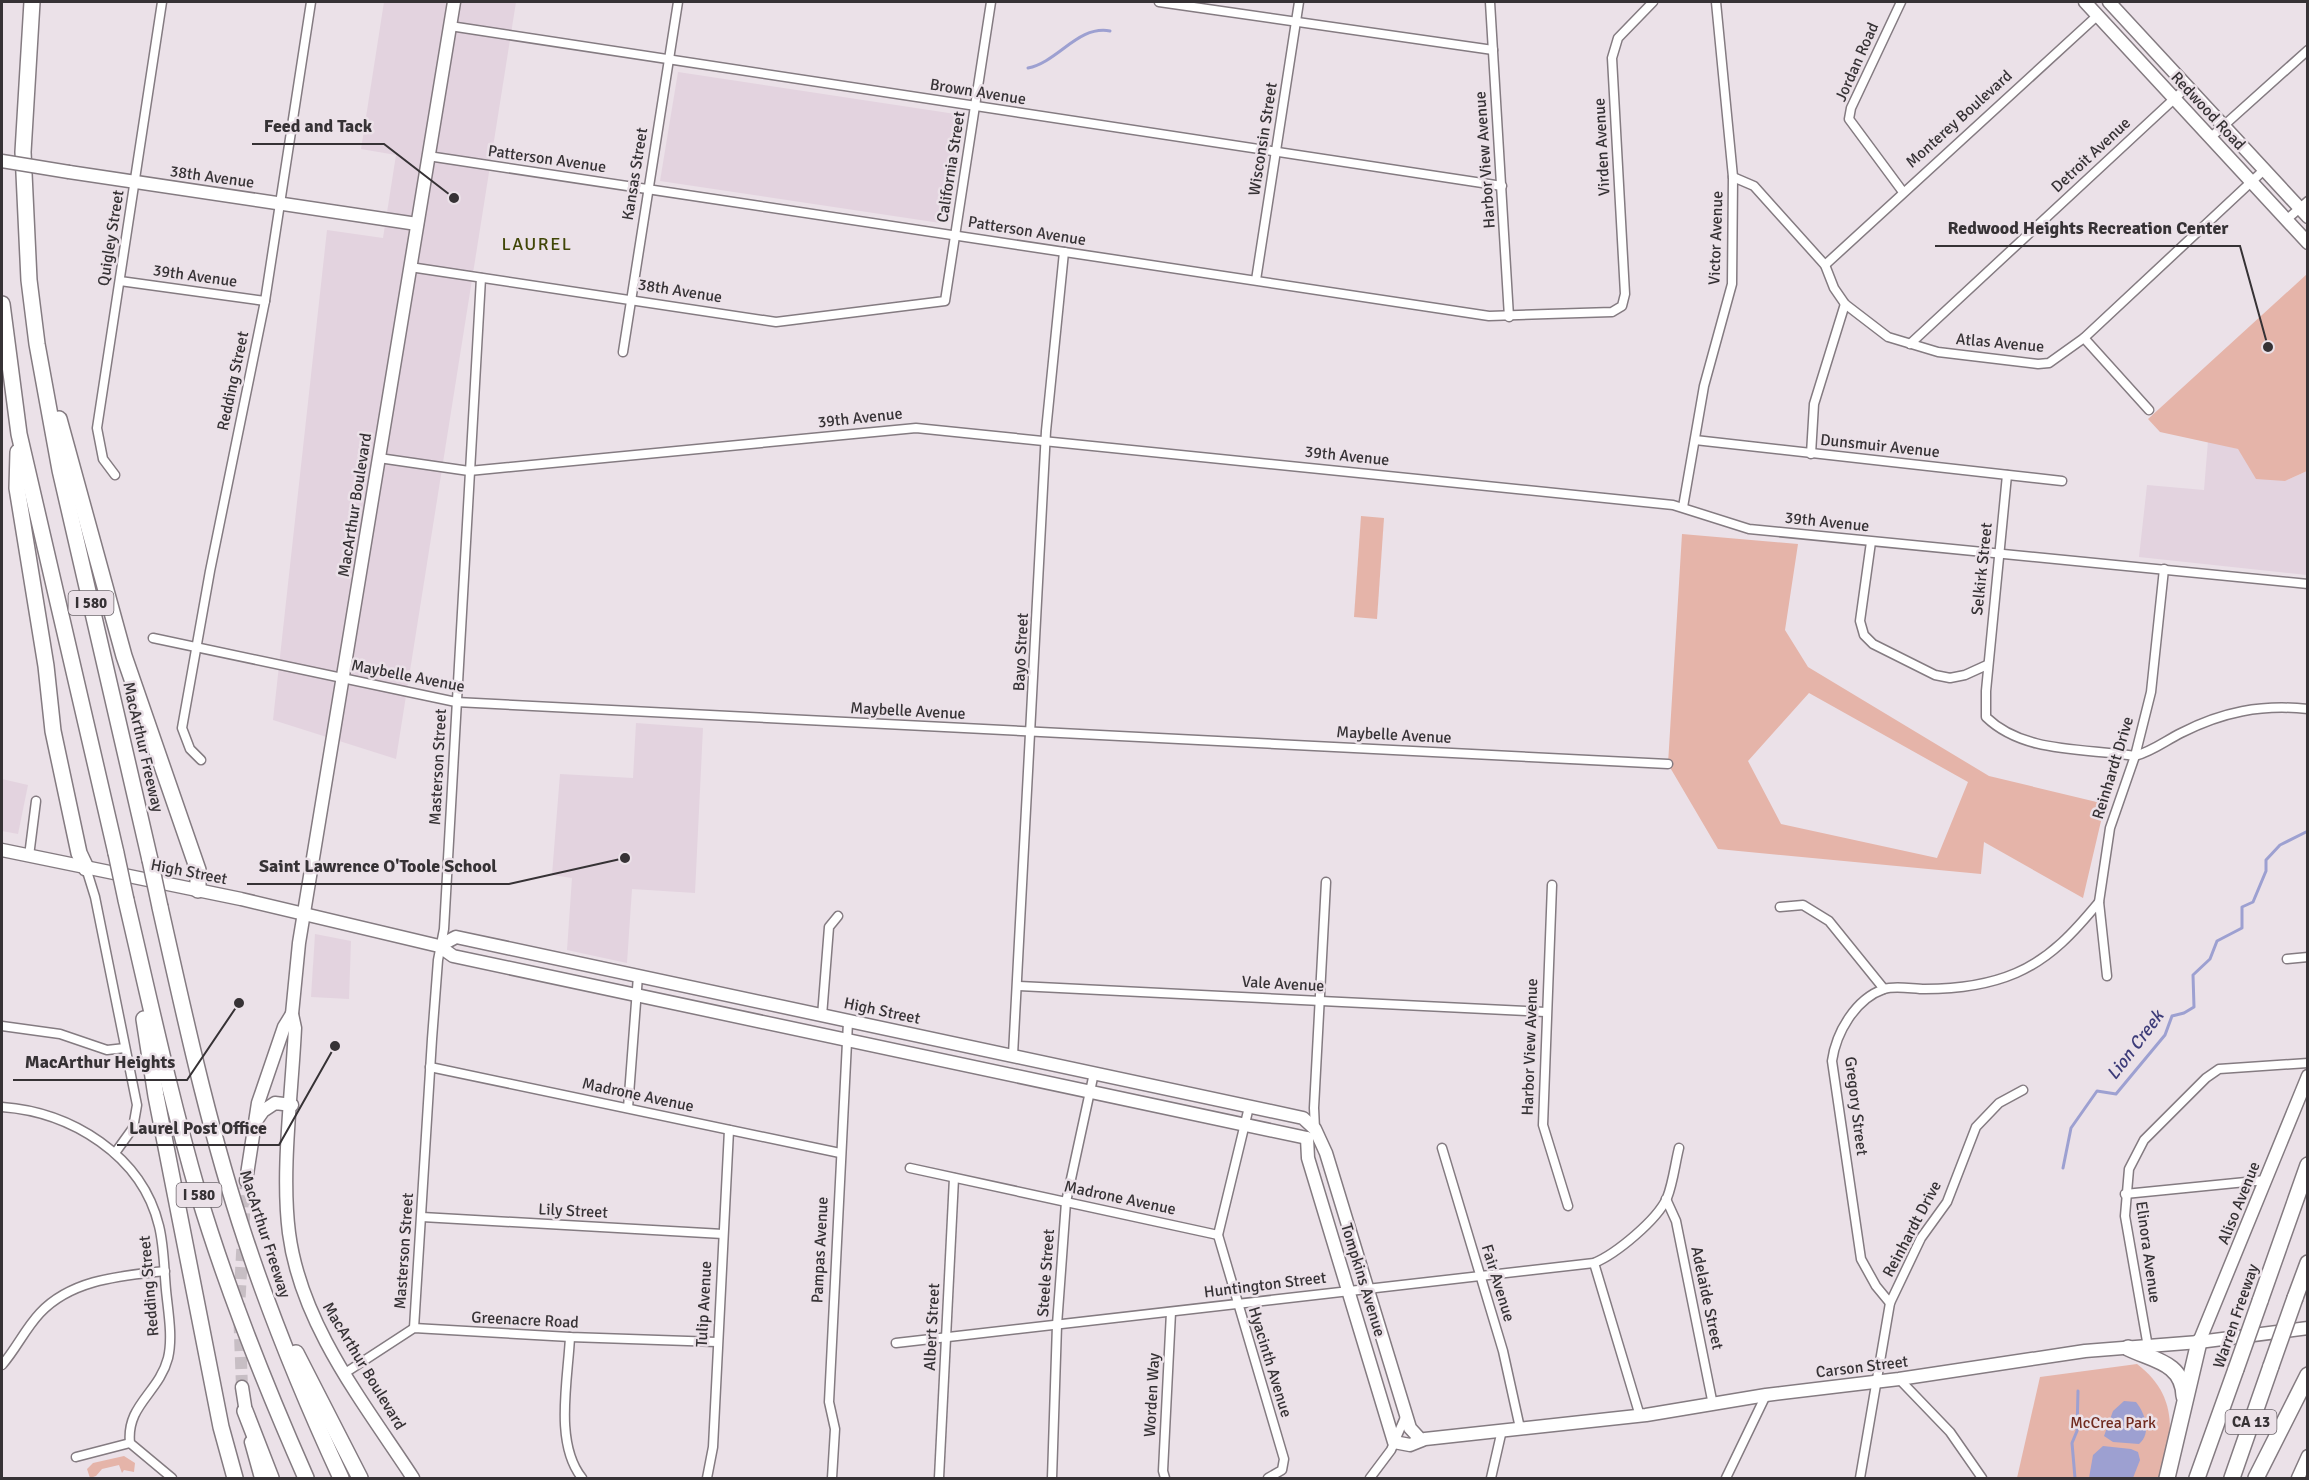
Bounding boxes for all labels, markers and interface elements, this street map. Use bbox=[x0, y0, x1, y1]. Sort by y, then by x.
street label: Jordan Road bbox=[1831, 19, 1883, 105]
street label: Monterey Boulevard bbox=[1902, 66, 2016, 172]
street label: Redwood Road bbox=[2167, 68, 2249, 154]
street label: Brown Avenue bbox=[929, 75, 1027, 109]
street label: Wisconsin Street bbox=[1244, 80, 1282, 197]
street label: Harbor View Avenue bbox=[1470, 91, 1500, 229]
street label: Virden Avenue bbox=[1589, 98, 1615, 196]
callout: Feed and Tack bbox=[252, 108, 384, 144]
street label: California Street bbox=[932, 110, 970, 224]
street label: Detroit Avenue bbox=[2047, 113, 2135, 197]
text: Feed and Tack bbox=[264, 115, 373, 137]
street label: Kansas Street bbox=[618, 126, 652, 222]
street label: Patterson Avenue bbox=[487, 141, 607, 177]
street label: 38th Avenue bbox=[168, 161, 256, 193]
street label: Quigley Street bbox=[94, 188, 129, 287]
street label: Victor Avenue bbox=[1704, 191, 1728, 285]
callout: Redwood Heights Recreation Center bbox=[1935, 210, 2240, 246]
street label: Patterson Avenue bbox=[967, 212, 1087, 250]
text: Redwood Heights Recreation Center bbox=[1948, 217, 2229, 239]
district label: LAUREL bbox=[501, 233, 573, 255]
street label: 39th Avenue bbox=[151, 260, 239, 292]
street label: 38th Avenue bbox=[636, 274, 724, 308]
street label: Redding Street bbox=[213, 329, 253, 432]
street label: Atlas Avenue bbox=[1955, 329, 2045, 357]
street label: 39th Avenue bbox=[817, 404, 903, 432]
street label: Dunsmuir Avenue bbox=[1819, 430, 1941, 462]
street label: MacArthur Boulevard bbox=[334, 431, 376, 579]
street label: 39th Avenue bbox=[1304, 442, 1390, 470]
street label: 39th Avenue bbox=[1784, 508, 1870, 536]
street label: Selkirk Street bbox=[1967, 521, 1997, 616]
road number: I 580 bbox=[68, 591, 113, 615]
street label: Bayo Street bbox=[1009, 612, 1033, 692]
street label: Maybelle Avenue bbox=[349, 655, 467, 697]
street label: MacArthur Freeway bbox=[118, 680, 168, 815]
street label: Maybelle Avenue bbox=[850, 698, 966, 724]
street label: Masterson Street bbox=[425, 708, 451, 826]
street label: Reinhardt Drive bbox=[2088, 714, 2138, 822]
street label: Maybelle Avenue bbox=[1336, 722, 1452, 748]
callout: Saint Lawrence O'Toole School bbox=[247, 848, 509, 884]
street label: High Street bbox=[149, 855, 229, 889]
text: Saint Lawrence O'Toole School bbox=[259, 855, 497, 877]
street label: Vale Avenue bbox=[1241, 972, 1325, 996]
street label: Harbor View Avenue bbox=[1518, 978, 1542, 1116]
street label: High Street bbox=[842, 993, 922, 1029]
water label: Lion Creek bbox=[2102, 1004, 2169, 1084]
callout: MacArthur Heights bbox=[13, 1044, 187, 1080]
text: MacArthur Heights bbox=[25, 1051, 175, 1073]
street label: Gregory Street bbox=[1840, 1055, 1872, 1157]
street label: Madrone Avenue bbox=[580, 1073, 696, 1117]
callout: Laurel Post Office bbox=[117, 1109, 279, 1145]
text: Laurel Post Office bbox=[129, 1117, 267, 1139]
street label: Aliso Avenue bbox=[2213, 1159, 2265, 1247]
street label: MacArthur Freeway bbox=[235, 1168, 295, 1301]
street label: Madrone Avenue bbox=[1062, 1176, 1178, 1220]
street label: Reinhardt Drive bbox=[1878, 1177, 1946, 1281]
road number: I 580 bbox=[176, 1183, 222, 1207]
street label: Masterson Street bbox=[390, 1192, 418, 1310]
street label: Pampas Avenue bbox=[807, 1196, 833, 1304]
street label: Lily Street bbox=[538, 1199, 609, 1223]
street label: Elinora Avenue bbox=[2131, 1200, 2165, 1304]
street label: Tompkins Avenue bbox=[1336, 1221, 1390, 1339]
street label: Steele Street bbox=[1033, 1228, 1059, 1318]
street label: Redding Street bbox=[135, 1234, 163, 1337]
street label: Fair Avenue bbox=[1477, 1242, 1519, 1324]
street label: Adelaide Street bbox=[1686, 1245, 1728, 1352]
street label: Tulip Avenue bbox=[692, 1260, 716, 1348]
street label: Warren Freeway bbox=[2209, 1261, 2263, 1371]
street label: Huntington Street bbox=[1203, 1268, 1328, 1302]
street label: Albert Street bbox=[920, 1282, 944, 1371]
street label: MacArthur Boulevard bbox=[318, 1298, 410, 1434]
street label: Hyacinth Avenue bbox=[1244, 1304, 1296, 1420]
street label: Greenacre Road bbox=[471, 1307, 579, 1333]
street label: Carson Street bbox=[1815, 1351, 1910, 1383]
street label: Worden Way bbox=[1140, 1352, 1164, 1438]
road number: CA 13 bbox=[2226, 1410, 2276, 1434]
park label: McCrea Park bbox=[2070, 1413, 2156, 1433]

